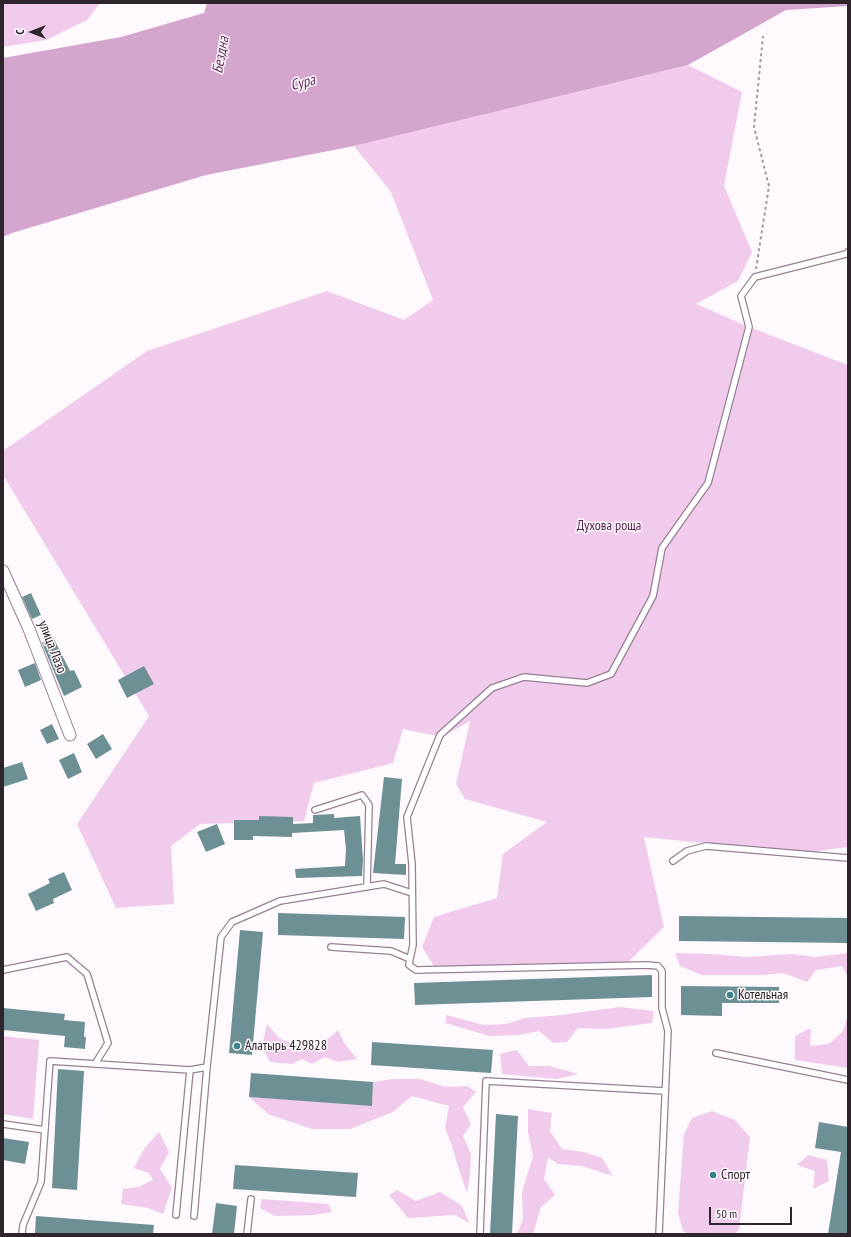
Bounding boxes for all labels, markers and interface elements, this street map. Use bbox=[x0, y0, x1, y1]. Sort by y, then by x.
north arrow bbox=[12, 12, 52, 52]
text: С bbox=[13, 29, 27, 35]
water label: Бездна bbox=[209, 35, 233, 75]
water label: Сура bbox=[289, 71, 317, 95]
park label: Духова роща bbox=[577, 518, 641, 534]
street label: улица Лазо bbox=[34, 618, 70, 676]
place label: Котельная bbox=[738, 987, 788, 1003]
marker: Котельная bbox=[725, 990, 735, 1000]
place label: Алатырь 429828 bbox=[245, 1038, 327, 1054]
marker: Алатырь 429828 bbox=[232, 1041, 242, 1051]
place label: Спорт bbox=[721, 1167, 750, 1183]
marker: Спорт bbox=[708, 1170, 718, 1180]
scale bar bbox=[711, 1199, 794, 1225]
text: 50 m bbox=[716, 1206, 737, 1221]

